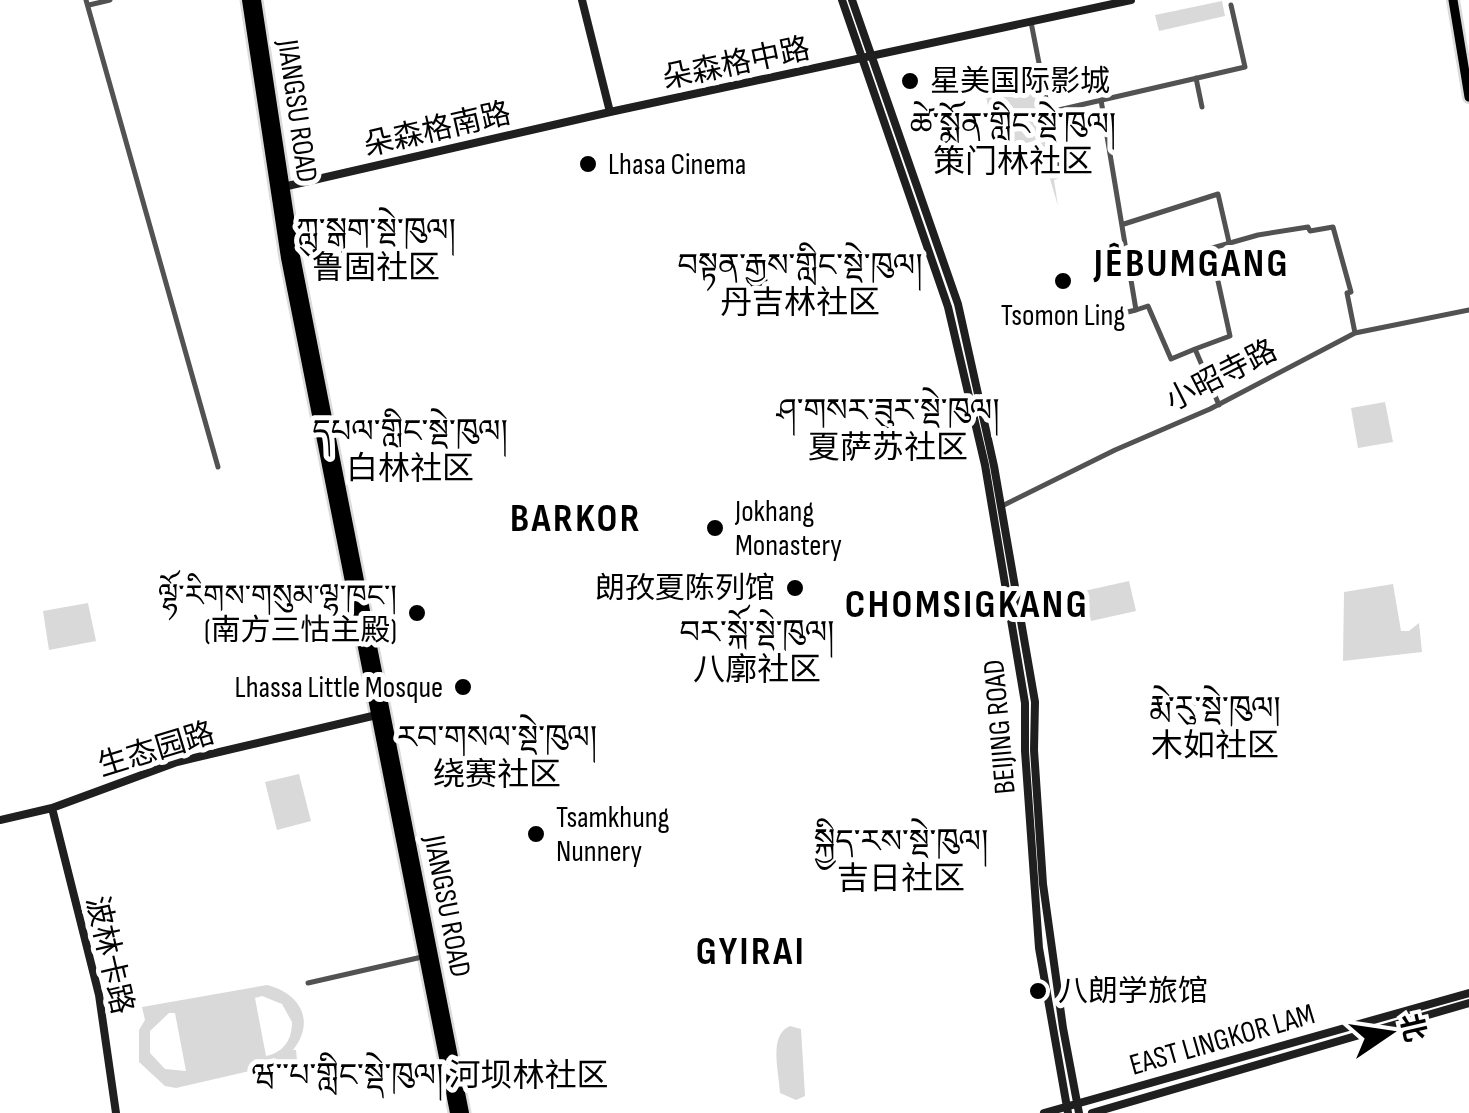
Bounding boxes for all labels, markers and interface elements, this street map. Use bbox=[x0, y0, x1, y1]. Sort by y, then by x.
street label: 朵森格中路 bbox=[659, 31, 813, 97]
street label: JIANGSU ROAD bbox=[269, 37, 325, 185]
place label: 星美国际影城 bbox=[930, 64, 1110, 100]
marker: 星美国际影城 bbox=[899, 70, 921, 92]
street label: 朵森格南路 bbox=[360, 96, 514, 164]
district label: ཚེ་སྨོན་གླིང་སྡེ་ཁུལ། 策门林社区 bbox=[910, 100, 1116, 182]
place label: Lhasa Cinema bbox=[608, 147, 746, 183]
marker: Lhasa Cinema bbox=[577, 153, 599, 175]
district label: ཀླུ་སྒུག་སྡེ་ཁུལ། 鲁固社区 bbox=[296, 207, 456, 288]
district label: JÊBUMGANG bbox=[1093, 240, 1290, 288]
district label: བསྟན་རྒྱས་གླིང་སྡེ་ཁུལ། 丹吉林社区 bbox=[678, 242, 923, 323]
marker: Tsomon Ling bbox=[1052, 270, 1074, 292]
place label: Tsomon Ling bbox=[1001, 298, 1125, 334]
street label: 小昭寺路 bbox=[1160, 333, 1283, 419]
district label: ཤ་གསར་ཟུར་སྡེ་ཁུལ། 夏萨苏社区 bbox=[775, 387, 1000, 468]
district label: དཔལ་གླིང་སྡེ་ཁུལ། 白林社区 bbox=[312, 408, 508, 489]
place label: Jokhang Monastery bbox=[734, 494, 842, 564]
district label: BARKOR bbox=[510, 495, 642, 543]
marker: Jokhang Monastery bbox=[704, 517, 726, 539]
place label: ལྷོ་རིགས་གསུམ་ལྷ་ཁང་། (南方三怙主殿) bbox=[158, 569, 397, 649]
place label: 朗孜夏陈列馆 bbox=[595, 571, 775, 607]
marker: 朗孜夏陈列馆 bbox=[784, 577, 806, 599]
district label: CHOMSIGKANG bbox=[845, 581, 1089, 629]
marker: ལྷོ་རིགས་གསུམ་ལྷ་ཁང་། (南方三怙主殿) bbox=[406, 602, 428, 624]
district label: བར་སྐོ་སྡེ་ཁུལ། 八廓社区 bbox=[680, 604, 834, 690]
street label: BEIJING ROAD bbox=[976, 658, 1024, 796]
place label: Lhassa Little Mosque bbox=[235, 670, 443, 706]
marker: Lhassa Little Mosque bbox=[452, 676, 474, 698]
district label: རྨེ་རུ་སྡེ་ཁུལ། 木如社区 bbox=[1149, 685, 1281, 766]
district label: རབ་གསལ་སྡེ་ཁུལ། 绕赛社区 bbox=[397, 714, 597, 795]
street label: 生态园路 bbox=[94, 715, 219, 785]
place label: Tsamkhung Nunnery bbox=[556, 800, 670, 870]
district label: སྐྱིད་རས་སྡེ་ཁུལ། 吉日社区 bbox=[814, 818, 988, 899]
marker: Tsamkhung Nunnery bbox=[525, 823, 547, 845]
street label: JIANGSU ROAD bbox=[415, 831, 478, 980]
street label: 波林卡路 bbox=[78, 893, 140, 1018]
district label: GYIRAI bbox=[696, 928, 806, 976]
place label: 八朗学旅馆 bbox=[1058, 974, 1208, 1010]
marker: 八朗学旅馆 bbox=[1027, 980, 1049, 1002]
north arrow bbox=[1339, 983, 1439, 1083]
street label: EAST LINGKOR LAM bbox=[1126, 996, 1319, 1084]
text: 北 bbox=[1393, 1010, 1431, 1045]
district label: ཝ་་པ་གླིང་སྡེ་ཁུལ། 河坝林社区 bbox=[252, 1052, 608, 1102]

